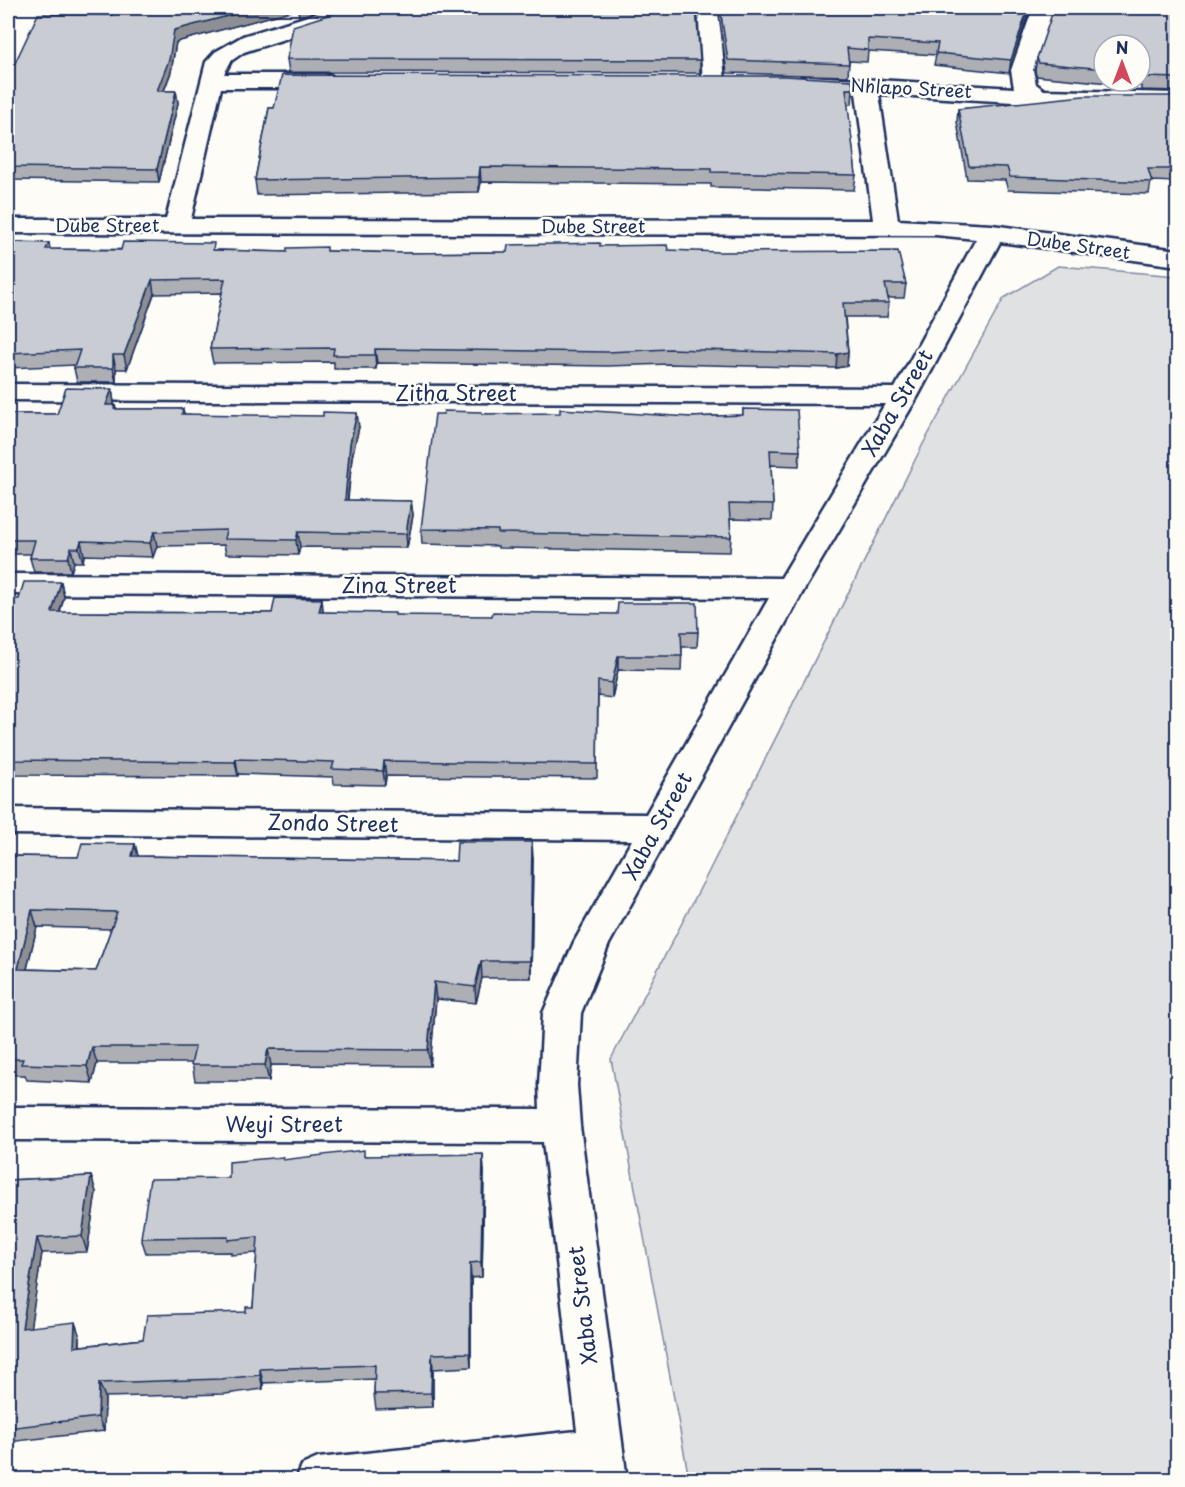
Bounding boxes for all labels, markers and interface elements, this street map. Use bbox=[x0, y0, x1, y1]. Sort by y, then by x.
north arrow bbox=[1092, 33, 1152, 93]
text: N bbox=[1116, 35, 1128, 59]
street label: Nhlapo Street bbox=[850, 71, 973, 104]
street label: Dube Street bbox=[55, 211, 159, 238]
street label: Dube Street bbox=[541, 212, 645, 239]
street label: Dube Street bbox=[1025, 224, 1132, 265]
street label: Xaba Street bbox=[853, 343, 940, 461]
street label: Zitha Street bbox=[395, 376, 517, 408]
street label: Zina Street bbox=[341, 568, 457, 600]
street label: Xaba Street bbox=[613, 765, 699, 885]
street label: Zondo Street bbox=[267, 805, 399, 839]
street label: Weyi Street bbox=[225, 1107, 343, 1139]
street label: Xaba Street bbox=[558, 1244, 604, 1366]

